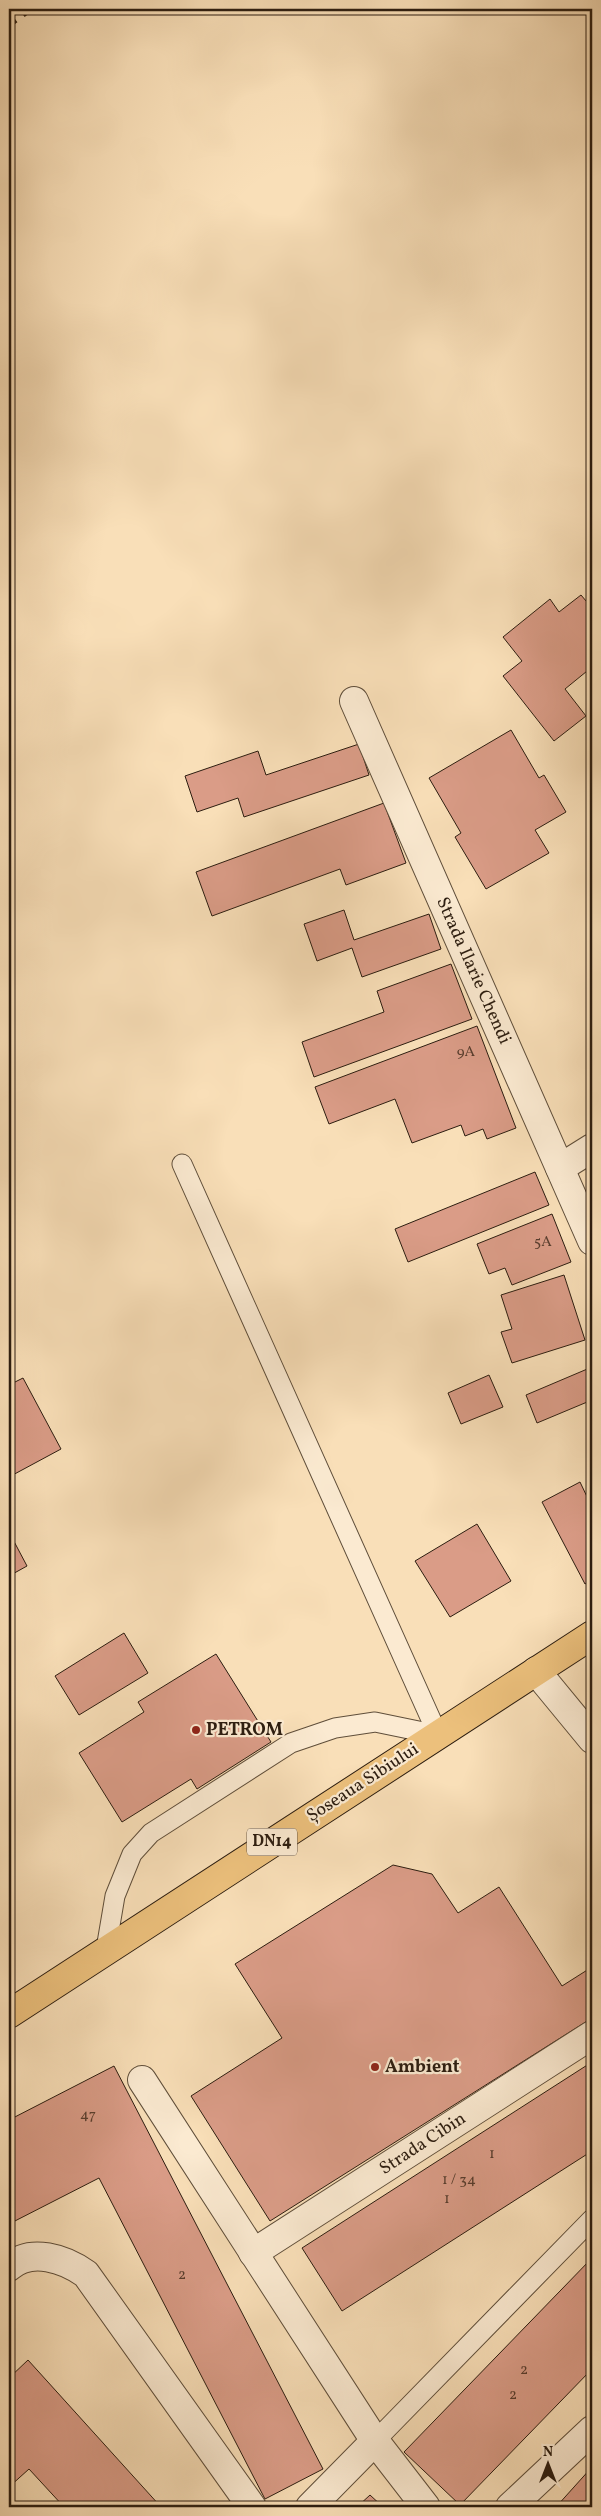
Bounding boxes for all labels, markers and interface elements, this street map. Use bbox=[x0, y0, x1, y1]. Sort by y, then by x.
street label: Strada Ilarie Chendi bbox=[429, 893, 517, 1049]
house number: 9A bbox=[457, 1042, 476, 1063]
house number: 5A bbox=[534, 1232, 552, 1253]
place label: PETROM bbox=[206, 1718, 283, 1743]
marker: PETROM bbox=[190, 1724, 202, 1736]
street label: Șoseaua Sibiului bbox=[302, 1737, 424, 1829]
road number: DN14 bbox=[247, 1828, 297, 1855]
place label: Ambient bbox=[385, 2055, 460, 2080]
marker: Ambient bbox=[369, 2061, 381, 2073]
house number: 47 bbox=[80, 2105, 96, 2126]
street label: Strada Cibin bbox=[375, 2107, 471, 2181]
house number: 1 bbox=[489, 2144, 495, 2165]
house number: 1 / 34 bbox=[442, 2170, 476, 2191]
house number: 1 bbox=[444, 2189, 450, 2210]
house number: 2 bbox=[178, 2265, 186, 2286]
house number: 2 bbox=[520, 2360, 528, 2381]
house number: 2 bbox=[509, 2385, 517, 2406]
north arrow bbox=[524, 2438, 574, 2488]
text: N bbox=[543, 2443, 553, 2462]

